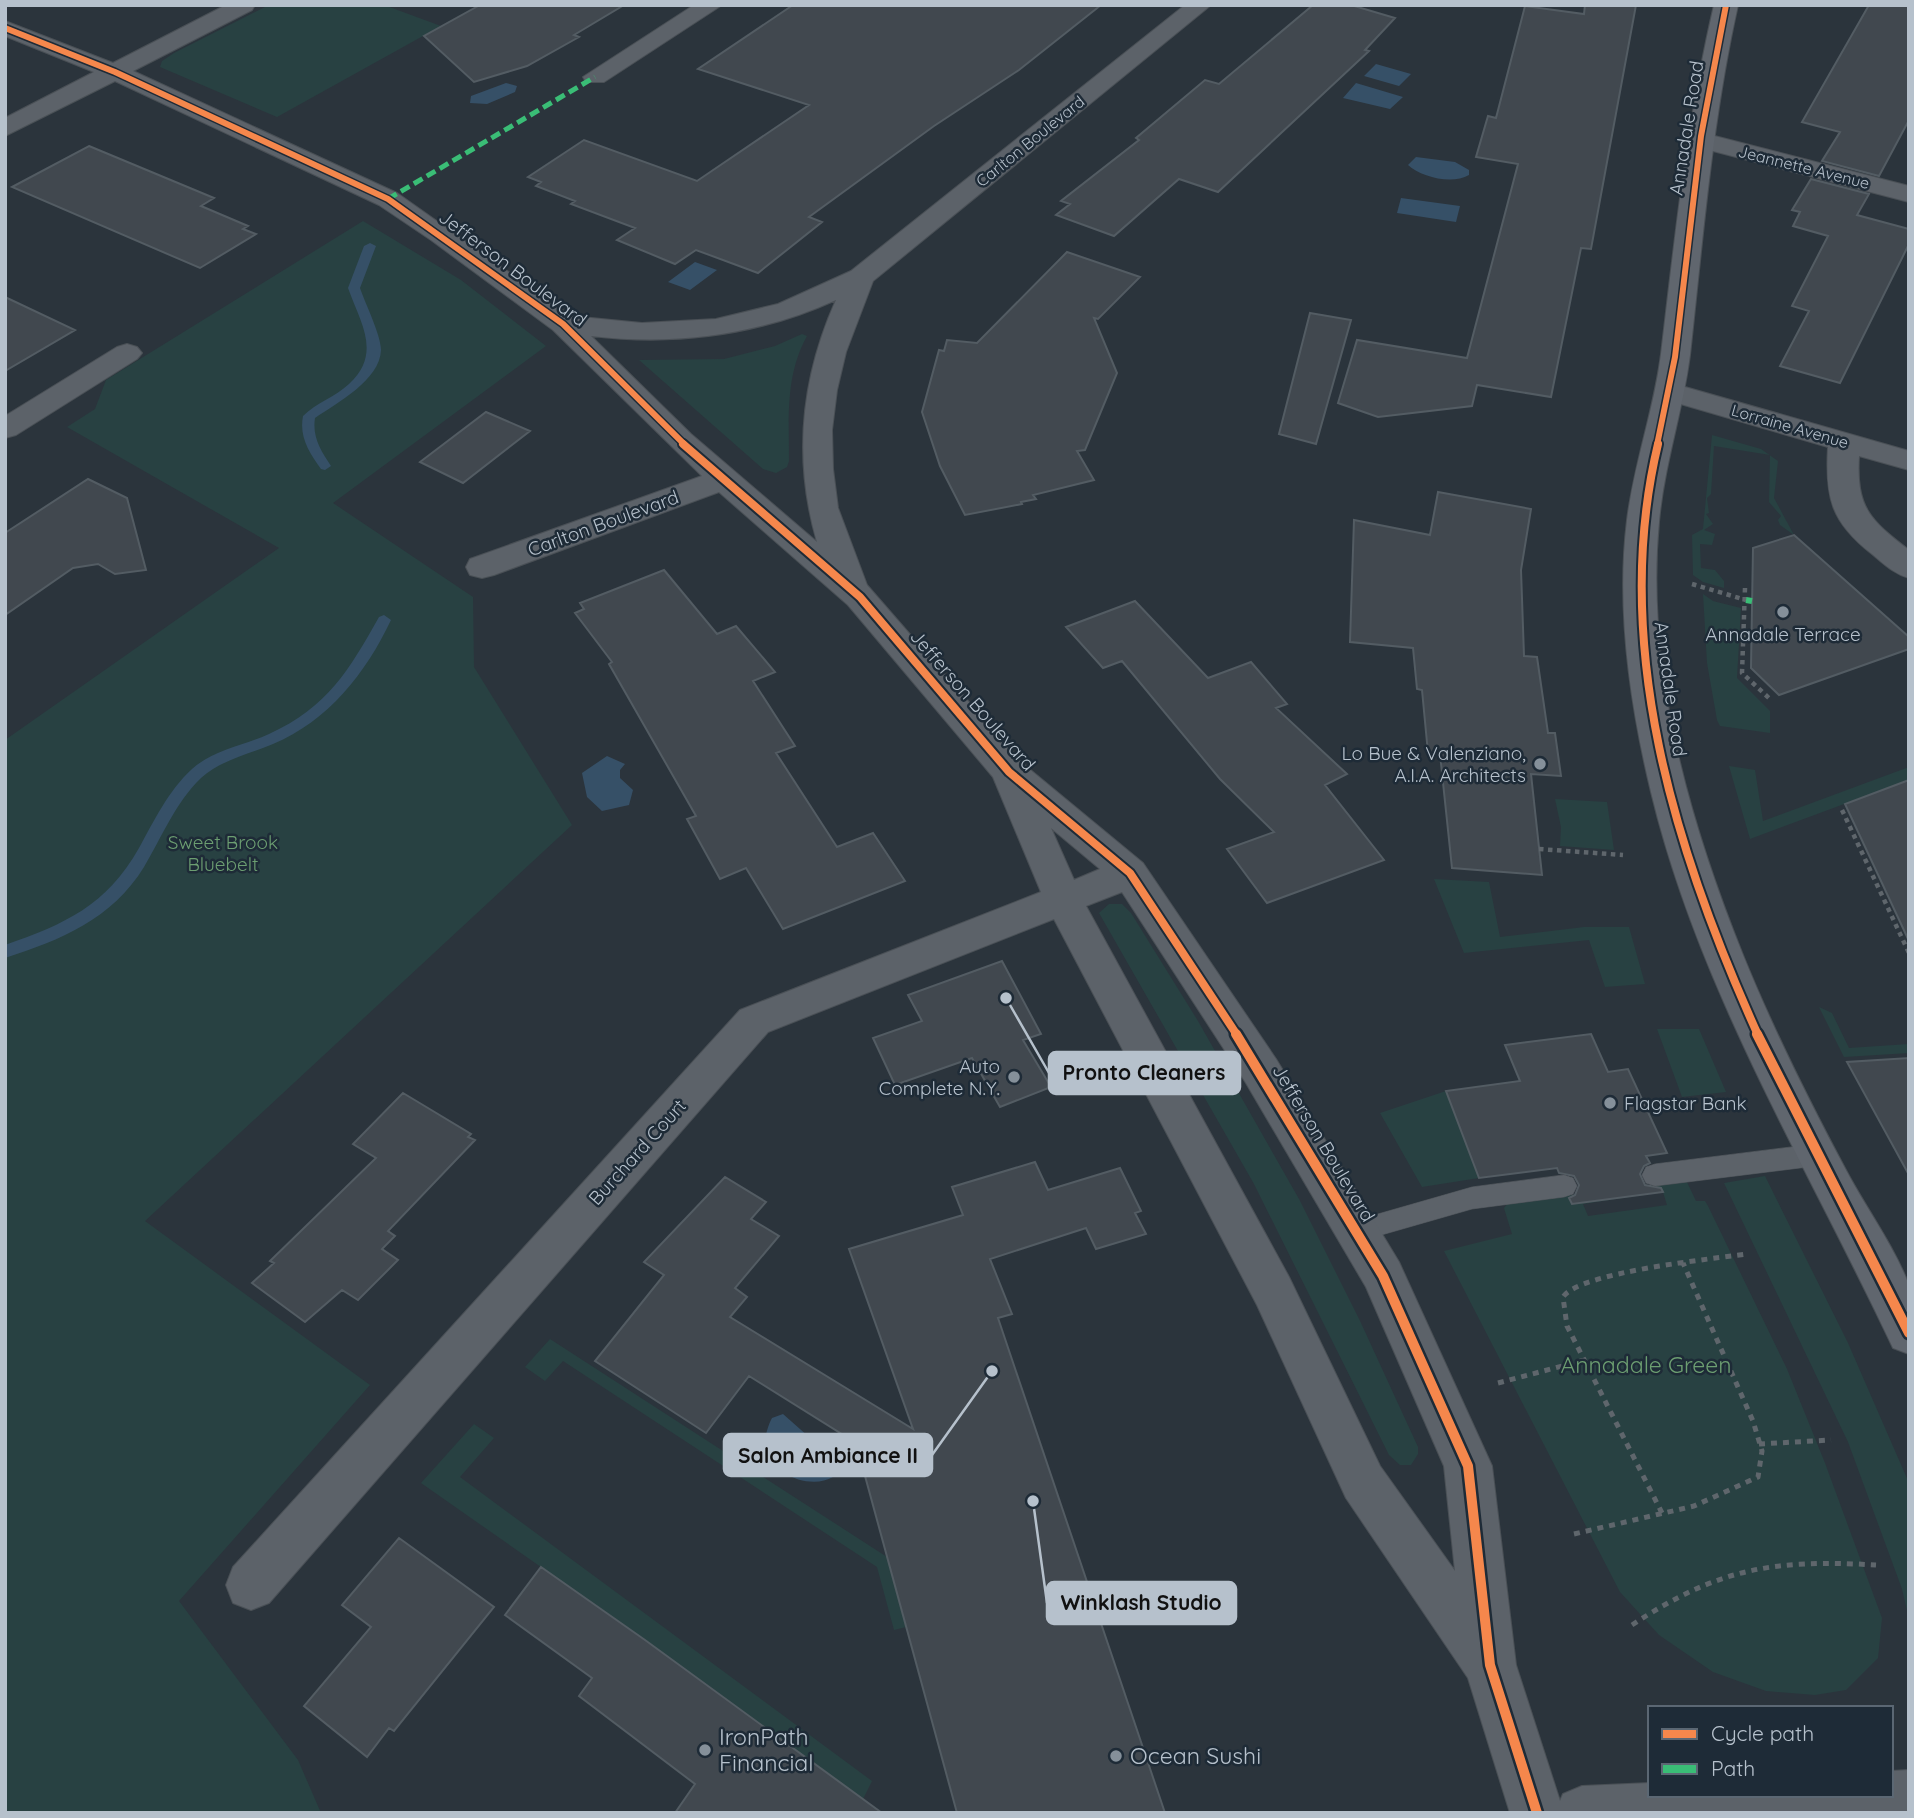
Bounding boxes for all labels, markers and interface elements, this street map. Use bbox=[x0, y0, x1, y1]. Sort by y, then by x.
street label: Annadale Road bbox=[1664, 59, 1708, 197]
street label: Carlton Boulevard bbox=[972, 91, 1088, 191]
street label: Jeannette Avenue bbox=[1736, 141, 1872, 193]
street label: Jefferson Boulevard bbox=[434, 204, 592, 332]
street label: Lorraine Avenue bbox=[1729, 400, 1851, 452]
street label: Carlton Boulevard bbox=[524, 485, 682, 561]
marker: Annadale Terrace bbox=[1775, 604, 1791, 620]
street label: Annadale Road bbox=[1650, 620, 1692, 758]
place label: Annadale Terrace bbox=[1705, 622, 1861, 646]
street label: Jefferson Boulevard bbox=[905, 624, 1041, 776]
place label: Lo Bue & Valenziano, A.I.A. Architects bbox=[1341, 741, 1526, 787]
marker: Lo Bue & Valenziano, A.I.A. Architects bbox=[1532, 756, 1548, 772]
park label: Sweet Brook Bluebelt bbox=[168, 830, 278, 876]
callout: Pronto Cleaners bbox=[1049, 1052, 1240, 1094]
place label: Auto Complete N.Y. bbox=[879, 1054, 1000, 1100]
text: Pronto Cleaners bbox=[1063, 1059, 1225, 1085]
street label: Jefferson Boulevard bbox=[1268, 1060, 1380, 1226]
marker: Auto Complete N.Y. bbox=[1006, 1069, 1022, 1085]
place label: Flagstar Bank bbox=[1624, 1091, 1747, 1115]
street label: Burchard Court bbox=[583, 1094, 691, 1210]
marker: Flagstar Bank bbox=[1602, 1095, 1618, 1111]
park label: Annadale Green bbox=[1560, 1350, 1732, 1379]
callout: Salon Ambiance II bbox=[724, 1434, 932, 1476]
text: Salon Ambiance II bbox=[738, 1442, 918, 1468]
callout: Winklash Studio bbox=[1047, 1582, 1236, 1624]
text: Winklash Studio bbox=[1061, 1589, 1222, 1615]
legend bbox=[1648, 1706, 1893, 1797]
text: Cycle path bbox=[1711, 1720, 1814, 1746]
place label: IronPath Financial bbox=[719, 1722, 814, 1777]
place label: Ocean Sushi bbox=[1130, 1741, 1261, 1770]
marker: IronPath Financial bbox=[697, 1742, 713, 1758]
marker: Ocean Sushi bbox=[1108, 1748, 1124, 1764]
text: Path bbox=[1711, 1755, 1755, 1781]

